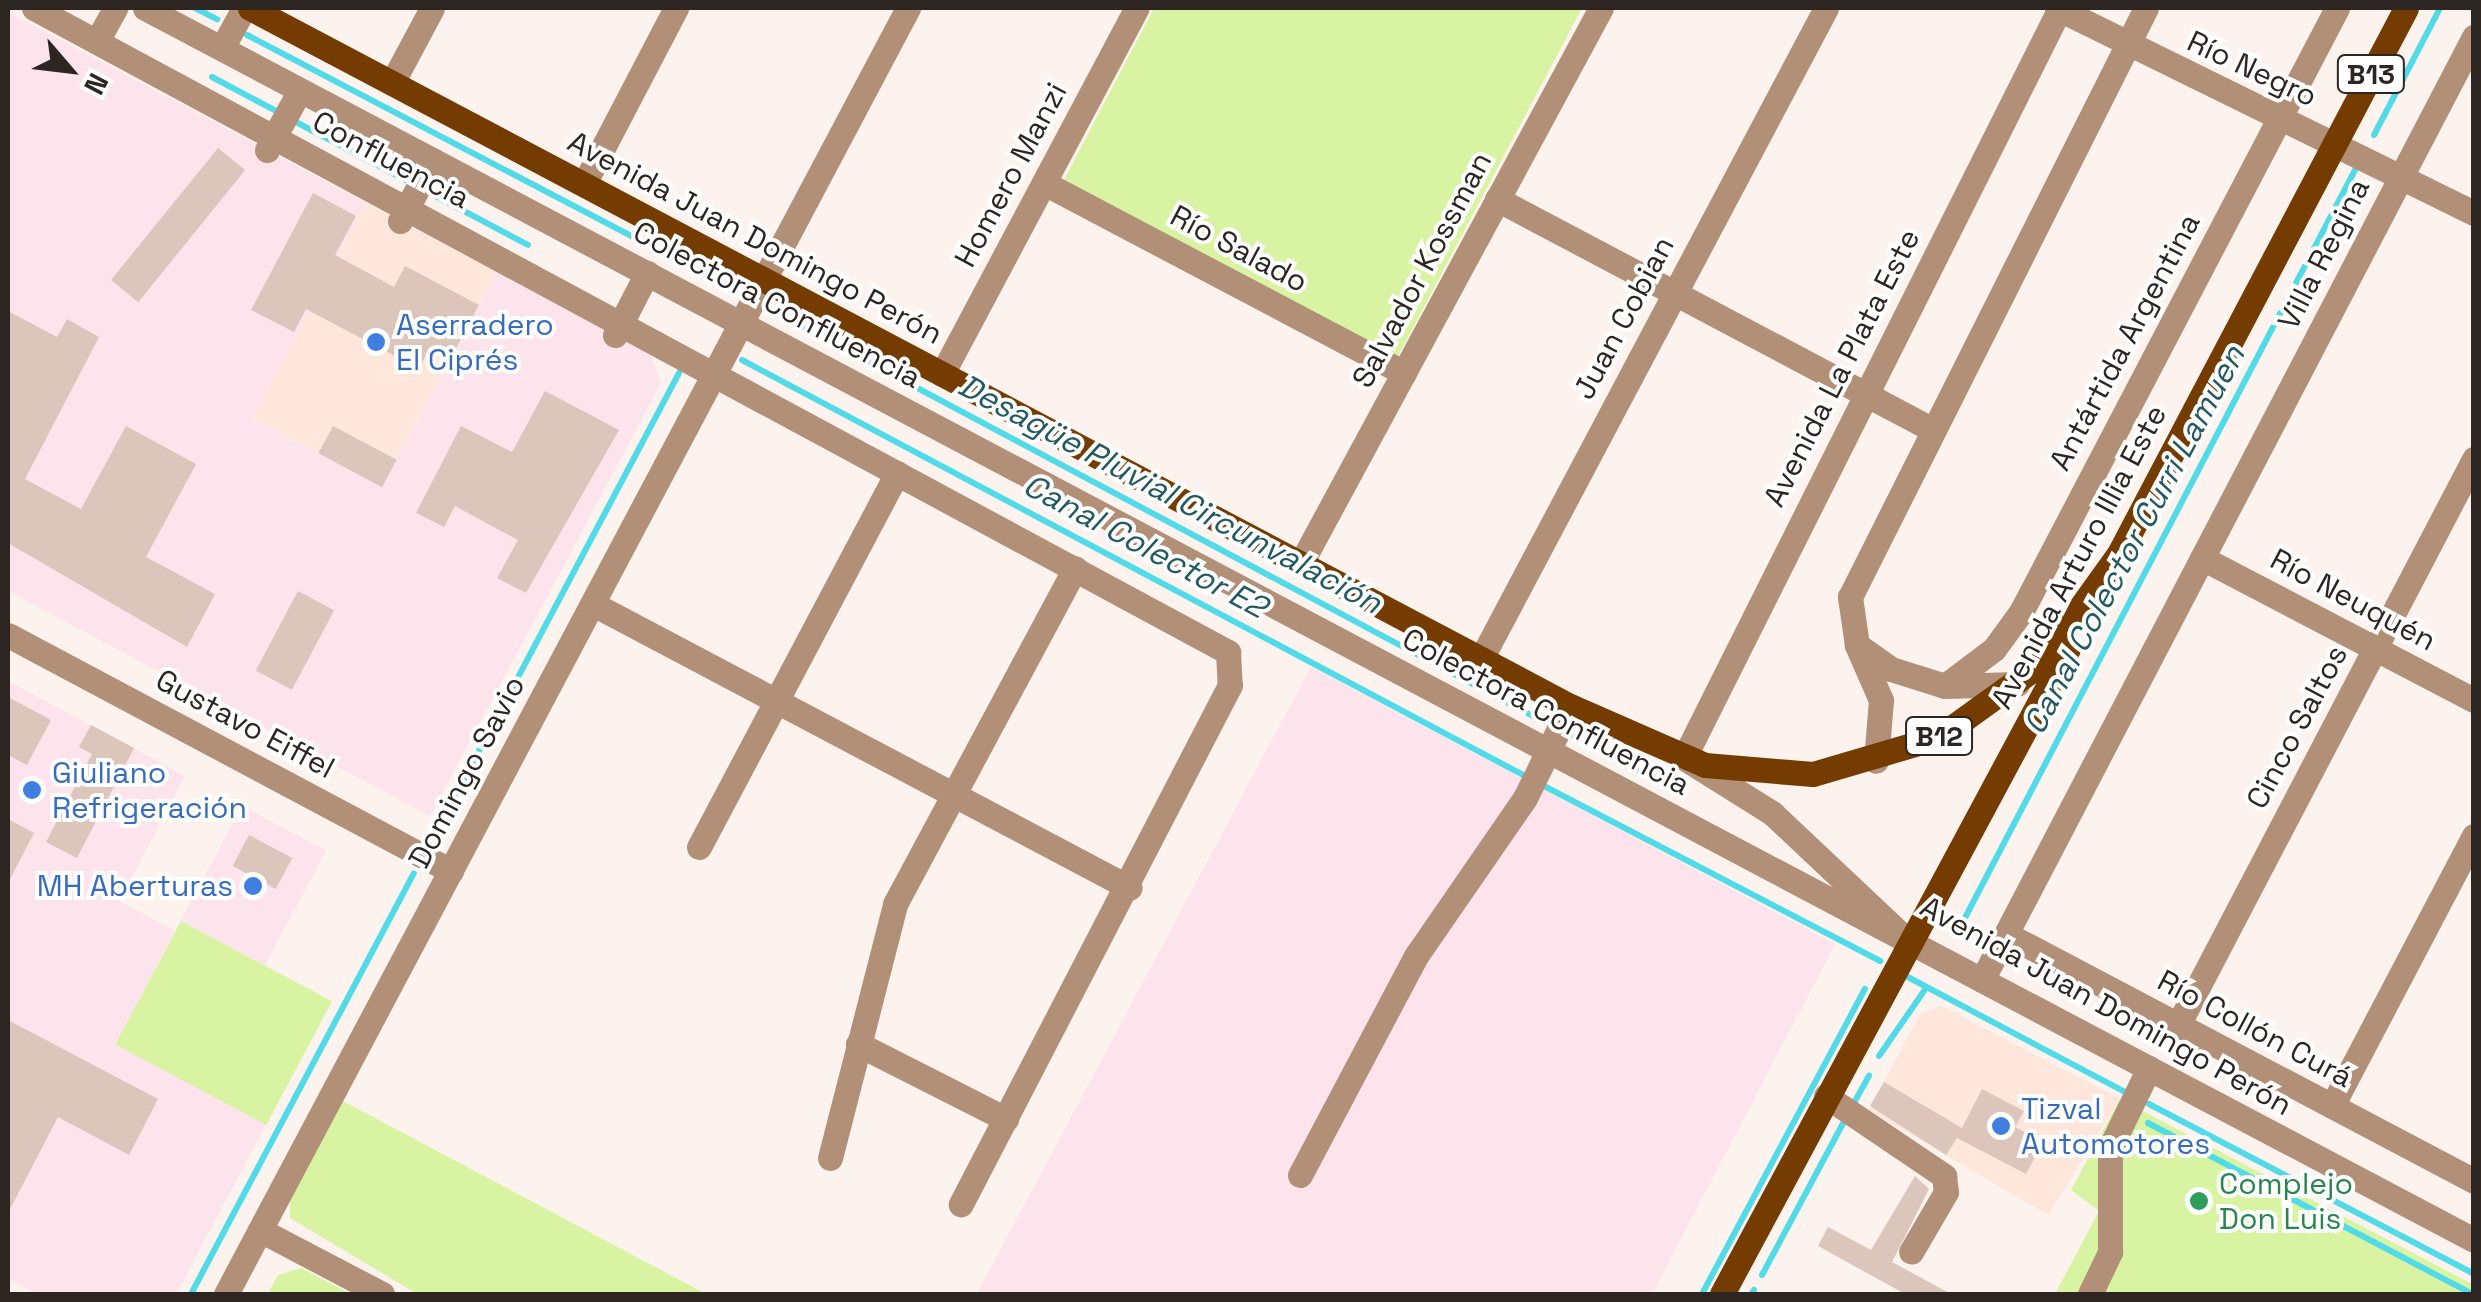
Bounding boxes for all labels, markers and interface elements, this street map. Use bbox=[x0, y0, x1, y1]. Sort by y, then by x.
north arrow bbox=[20, 20, 120, 120]
street label: Río Negro bbox=[2182, 23, 2322, 115]
road number: B13 bbox=[2336, 51, 2406, 97]
text: N bbox=[76, 67, 117, 101]
street label: Homero Manzi bbox=[947, 77, 1075, 273]
street label: Confluencia bbox=[306, 104, 476, 216]
street label: Avenida Juan Domingo Perón bbox=[562, 124, 948, 352]
street label: Salvador Kossman bbox=[1345, 146, 1499, 394]
street label: Villa Regina bbox=[2271, 173, 2377, 335]
street label: Río Salado bbox=[1164, 198, 1314, 300]
street label: Antártida Argentina bbox=[2042, 207, 2208, 477]
street label: Colectora Confluencia bbox=[627, 214, 927, 396]
street label: Avenida La Plata Este bbox=[1756, 223, 1928, 513]
street label: Juan Cobian bbox=[1566, 231, 1682, 405]
place label: Aserradero El Ciprés bbox=[396, 307, 554, 378]
marker: Aserradero El Ciprés bbox=[365, 331, 387, 353]
water label: Canal Colector Curri Lamuen bbox=[2015, 339, 2253, 741]
water label: Desagüe Pluvial Circunvalación bbox=[952, 366, 1388, 622]
street label: Avenida Arturo Illia Este bbox=[1984, 399, 2174, 715]
water label: Canal Colector E2 bbox=[1017, 466, 1273, 626]
street label: Río Neuquén bbox=[2264, 541, 2442, 659]
street label: Colectora Confluencia bbox=[1396, 621, 1696, 803]
street label: Cinco Saltos bbox=[2239, 639, 2355, 815]
street label: Gustavo Eiffel bbox=[150, 662, 340, 786]
street label: Domingo Savio bbox=[401, 670, 533, 874]
road number: B12 bbox=[1904, 713, 1974, 759]
place label: Giuliano Refrigeración bbox=[52, 755, 247, 826]
marker: Giuliano Refrigeración bbox=[21, 779, 43, 801]
place label: MH Aberturas bbox=[36, 868, 233, 904]
marker: MH Aberturas bbox=[242, 875, 264, 897]
street label: Avenida Juan Domingo Perón bbox=[1914, 889, 2298, 1123]
street label: Río Collón Curá bbox=[2151, 963, 2359, 1095]
place label: Tizval Automotores bbox=[2021, 1091, 2210, 1162]
marker: Tizval Automotores bbox=[1990, 1115, 2012, 1137]
place label: Complejo Don Luis bbox=[2219, 1166, 2353, 1236]
marker: Complejo Don Luis bbox=[2188, 1190, 2210, 1212]

